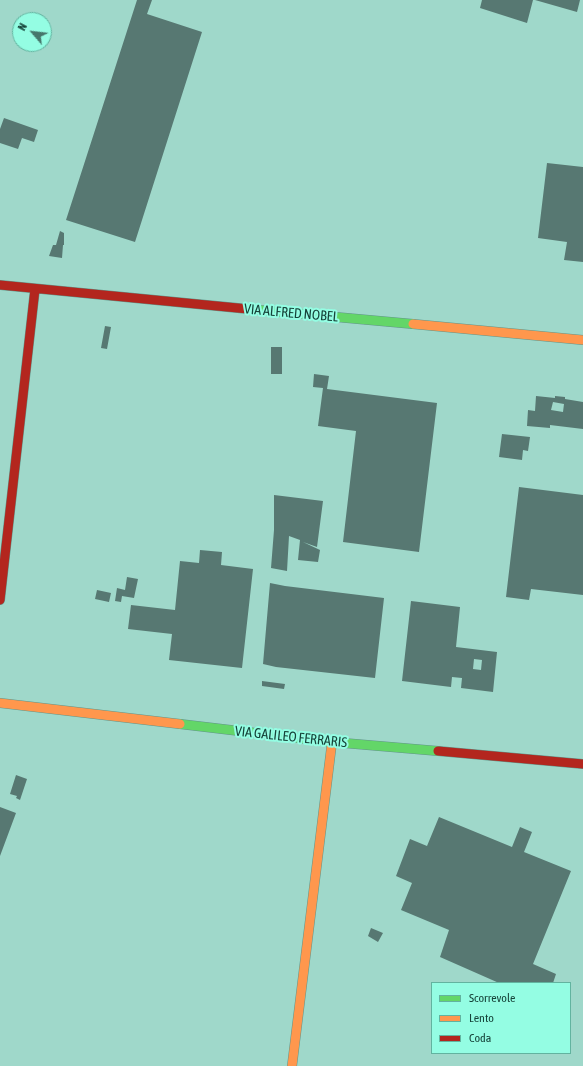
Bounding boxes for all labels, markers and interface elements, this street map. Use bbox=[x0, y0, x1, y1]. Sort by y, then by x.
north arrow bbox=[12, 12, 52, 52]
text: N bbox=[15, 21, 29, 33]
street label: VIA ALFRED NOBEL bbox=[243, 301, 339, 325]
street label: VIA GALILEO FERRARIS bbox=[234, 723, 348, 751]
legend bbox=[431, 982, 571, 1054]
text: Scorrevole bbox=[469, 991, 516, 1005]
text: Lento bbox=[469, 1011, 494, 1025]
text: Coda bbox=[469, 1031, 491, 1045]

